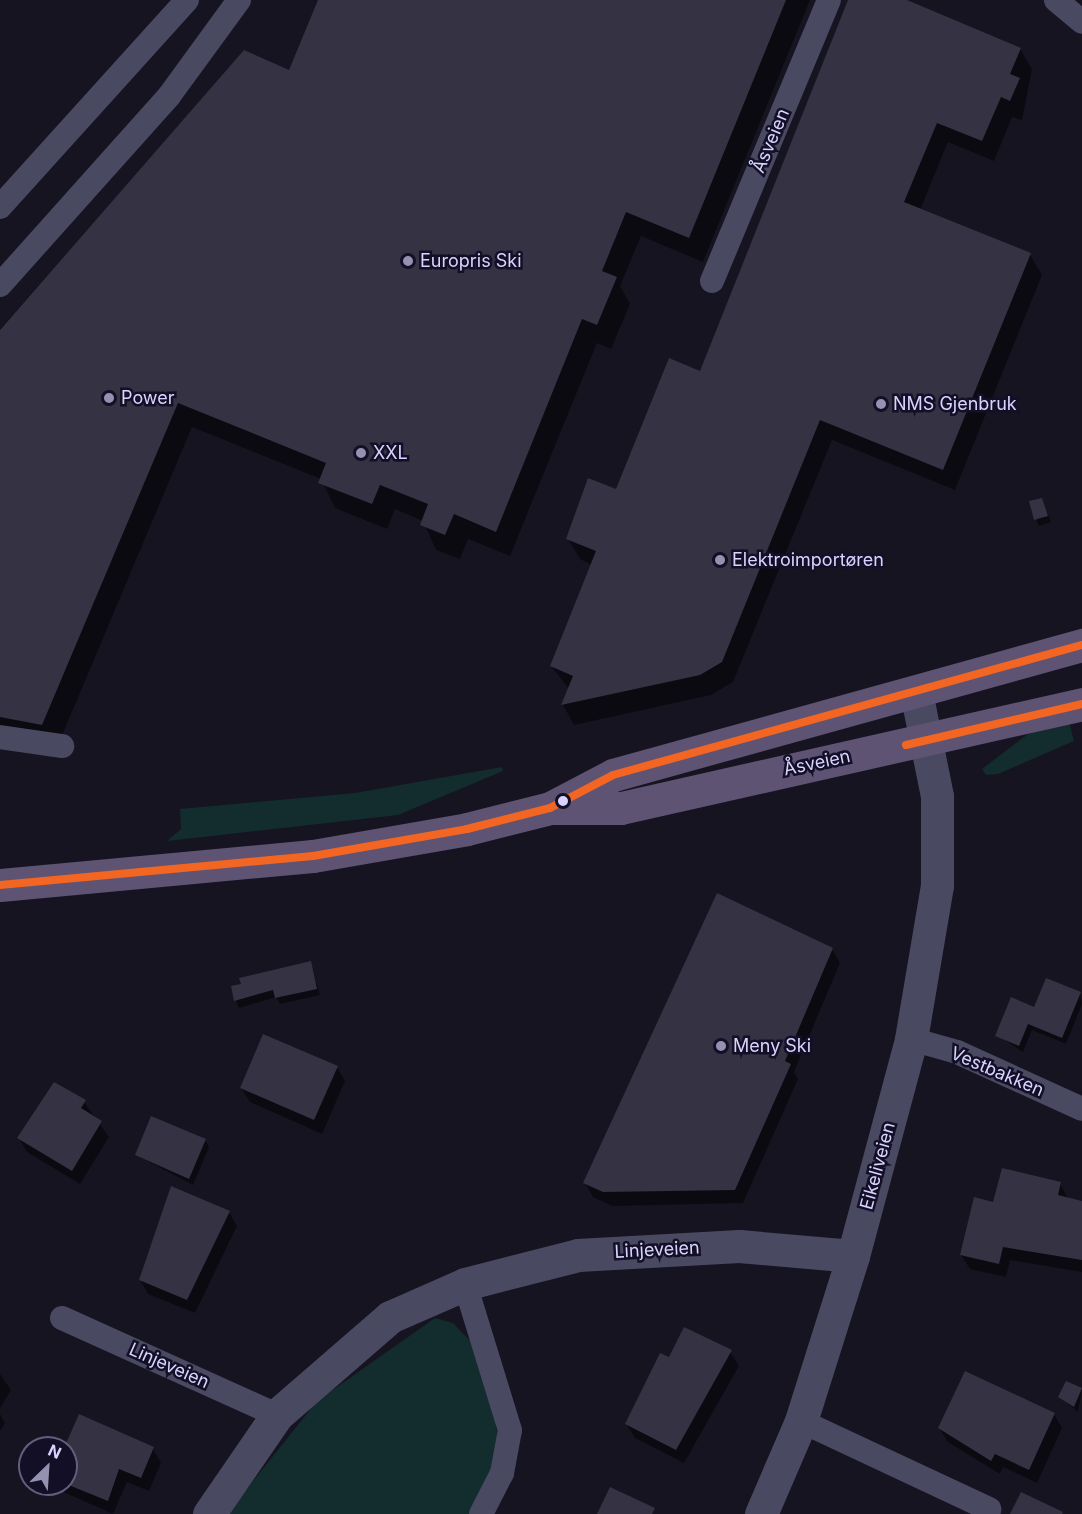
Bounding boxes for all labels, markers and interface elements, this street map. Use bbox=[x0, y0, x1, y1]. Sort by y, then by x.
street label: Åsveien bbox=[748, 106, 794, 176]
place label: Europris Ski bbox=[420, 250, 522, 272]
marker: Europris Ski bbox=[401, 254, 415, 268]
place label: Power bbox=[121, 387, 175, 409]
marker: Power bbox=[102, 391, 116, 405]
place label: NMS Gjenbruk bbox=[893, 393, 1017, 415]
marker: NMS Gjenbruk bbox=[874, 397, 888, 411]
place label: XXL bbox=[373, 442, 408, 464]
marker: XXL bbox=[354, 446, 368, 460]
place label: Elektroimportøren bbox=[732, 549, 884, 571]
marker: Elektroimportøren bbox=[713, 553, 727, 567]
street label: Åsveien bbox=[782, 745, 852, 781]
unlabelled marker bbox=[557, 795, 569, 807]
place label: Meny Ski bbox=[733, 1035, 811, 1057]
marker: Meny Ski bbox=[714, 1039, 728, 1053]
street label: Vestbakken bbox=[947, 1043, 1047, 1101]
street label: Eikeliveien bbox=[856, 1120, 900, 1212]
street label: Linjeveien bbox=[614, 1237, 700, 1263]
street label: Linjeveien bbox=[126, 1339, 212, 1393]
north arrow bbox=[18, 1436, 78, 1496]
text: N bbox=[45, 1440, 65, 1463]

